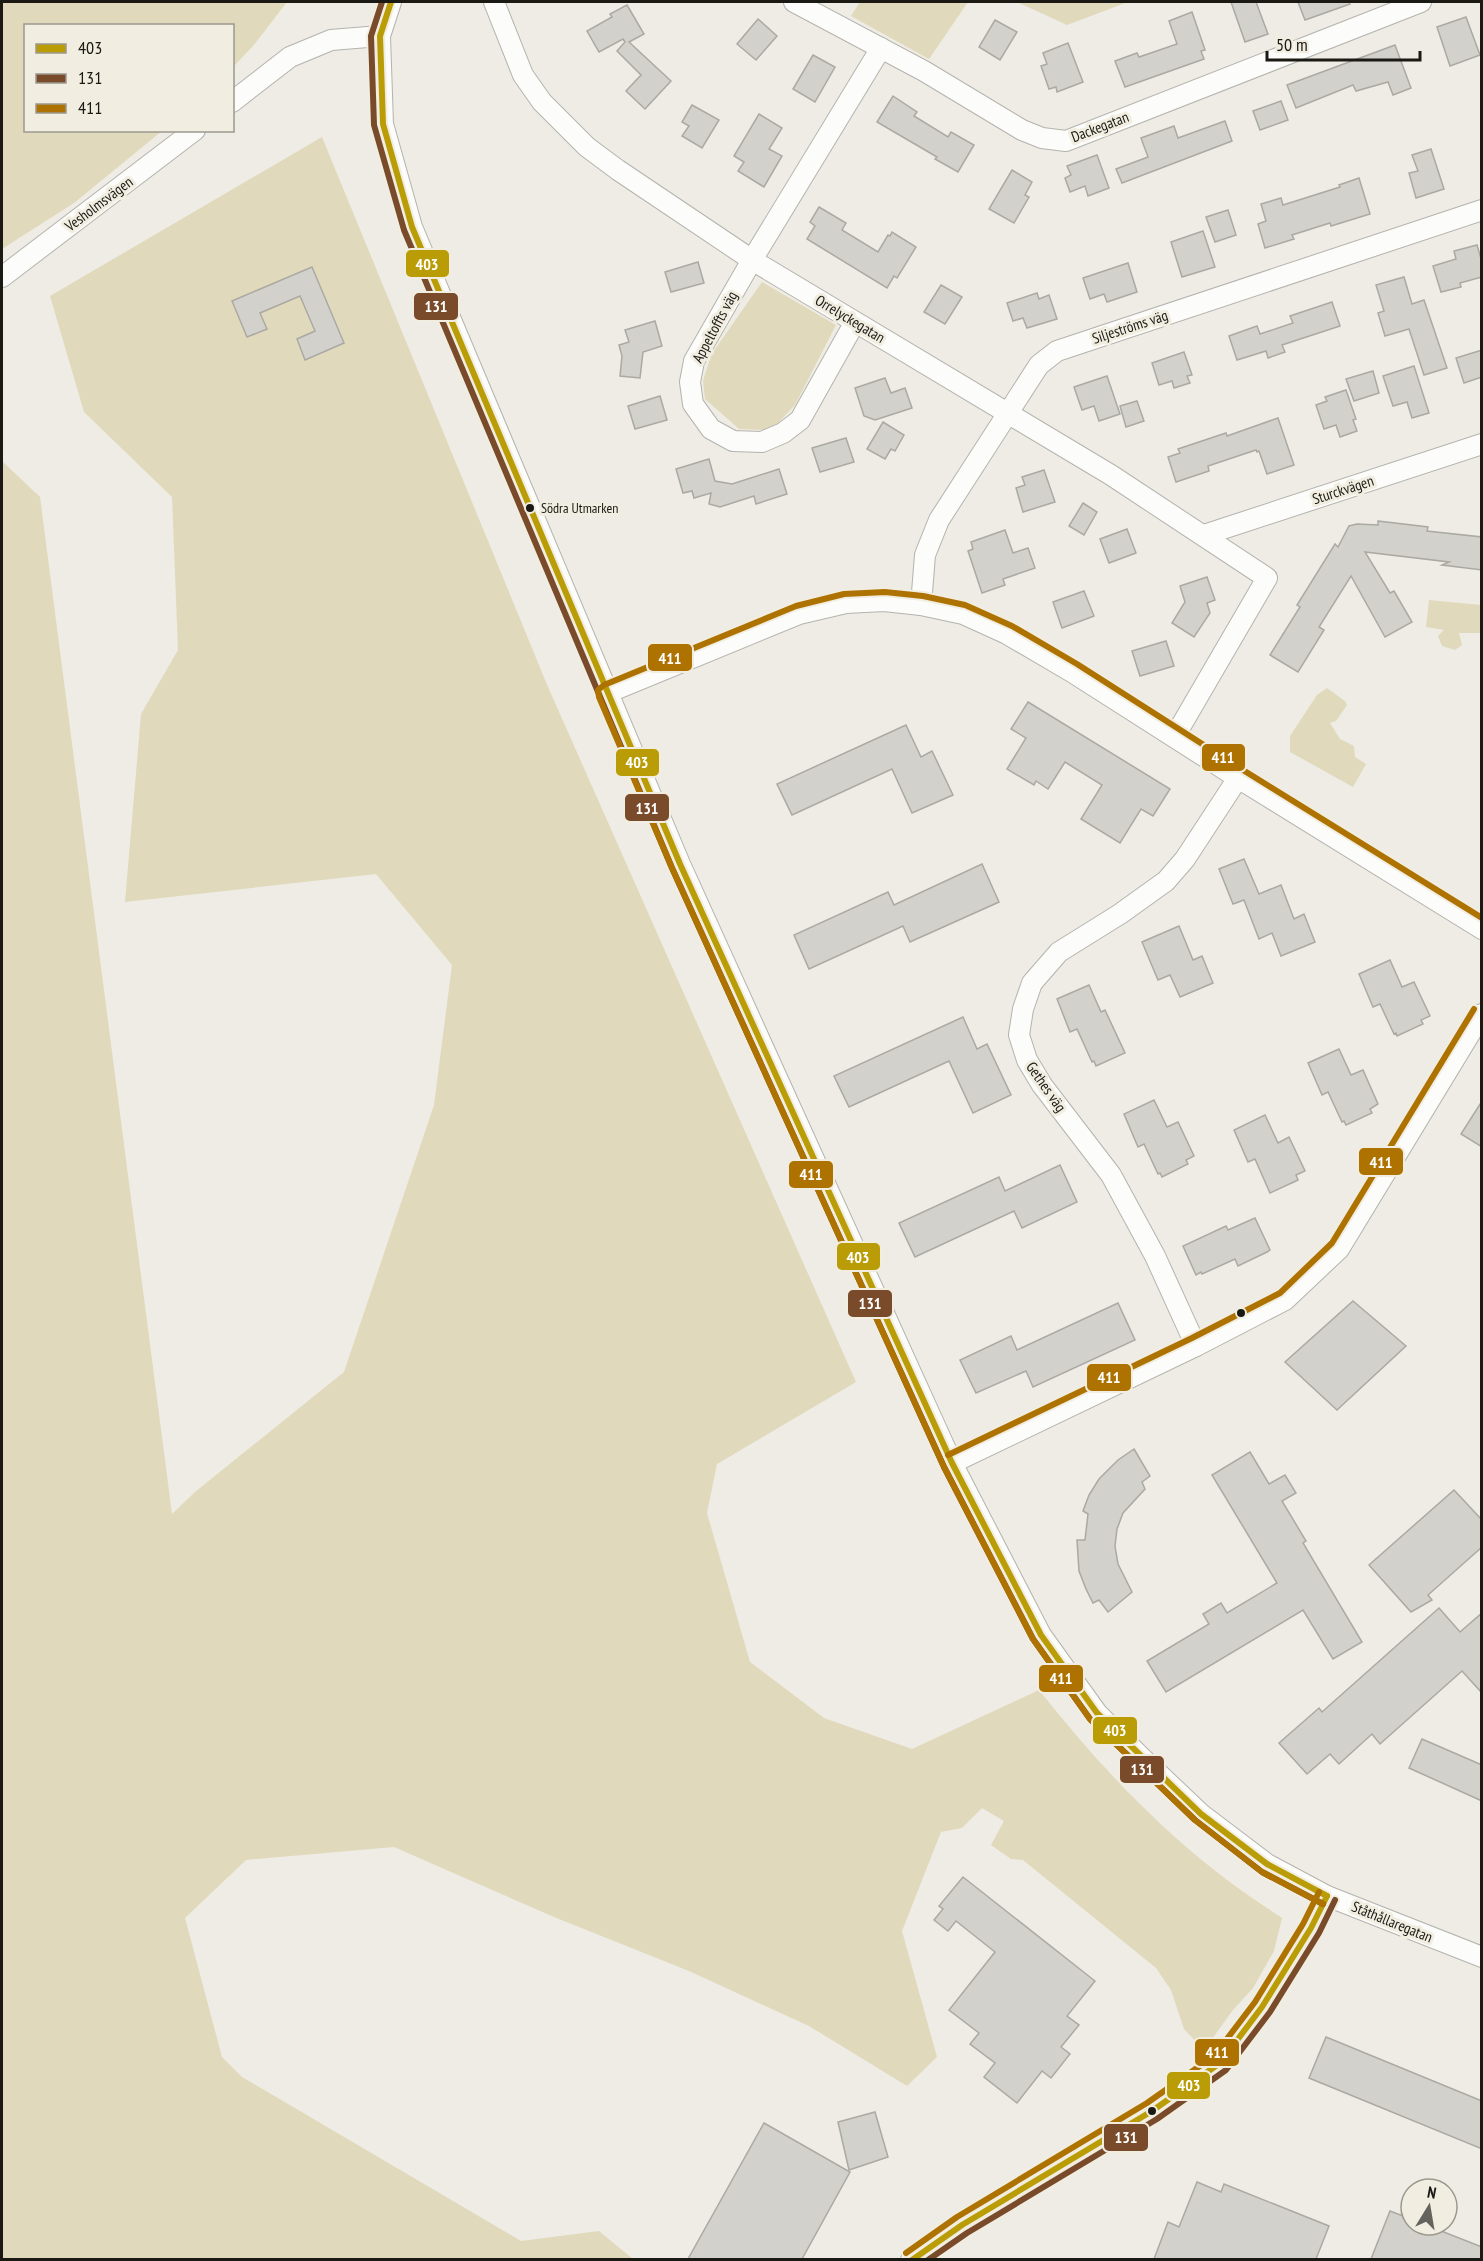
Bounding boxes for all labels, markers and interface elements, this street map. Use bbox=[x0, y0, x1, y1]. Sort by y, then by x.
legend bbox=[24, 24, 234, 132]
scale bar bbox=[1267, 24, 1420, 62]
text: 50 m bbox=[1276, 33, 1308, 56]
text: 403 bbox=[78, 36, 102, 59]
text: 131 bbox=[78, 66, 102, 89]
text: 411 bbox=[78, 96, 102, 119]
street label: Dackegatan bbox=[1068, 107, 1131, 146]
street label: Vesholmsvägen bbox=[60, 172, 136, 236]
line badge: 403 bbox=[405, 249, 450, 278]
text: 403 bbox=[416, 254, 438, 274]
street label: Appeltoffts väg bbox=[688, 288, 741, 366]
street label: Orrelyckegatan bbox=[812, 290, 889, 347]
line badge: 131 bbox=[413, 292, 459, 321]
text: 131 bbox=[425, 296, 447, 316]
street label: Siljeströms väg bbox=[1090, 305, 1170, 348]
street label: Sturckvägen bbox=[1310, 471, 1376, 508]
place label: Södra Utmarken bbox=[541, 499, 618, 517]
marker: Södra Utmarken bbox=[524, 502, 536, 514]
line badge: 411 bbox=[647, 643, 693, 672]
text: 411 bbox=[659, 648, 681, 668]
line badge: 411 bbox=[1201, 743, 1246, 772]
text: 411 bbox=[1212, 747, 1234, 767]
line badge: 403 bbox=[615, 748, 660, 777]
text: 403 bbox=[626, 752, 648, 772]
line badge: 131 bbox=[624, 793, 670, 822]
text: 131 bbox=[636, 798, 658, 818]
street label: Gethes väg bbox=[1022, 1058, 1071, 1116]
line badge: 411 bbox=[1358, 1147, 1404, 1176]
text: 411 bbox=[1370, 1152, 1392, 1172]
line badge: 411 bbox=[788, 1160, 834, 1189]
text: 411 bbox=[800, 1164, 822, 1184]
line badge: 403 bbox=[836, 1242, 881, 1271]
text: 403 bbox=[847, 1247, 869, 1267]
line badge: 131 bbox=[847, 1289, 893, 1318]
text: 131 bbox=[859, 1293, 881, 1313]
unlabelled marker bbox=[1235, 1307, 1247, 1319]
line badge: 411 bbox=[1086, 1363, 1132, 1392]
text: 411 bbox=[1098, 1367, 1120, 1387]
line badge: 411 bbox=[1038, 1664, 1084, 1693]
text: 411 bbox=[1050, 1668, 1072, 1688]
line badge: 403 bbox=[1092, 1716, 1138, 1745]
text: 403 bbox=[1104, 1720, 1126, 1740]
line badge: 131 bbox=[1119, 1755, 1165, 1784]
text: 131 bbox=[1131, 1759, 1153, 1779]
street label: Ståthållaregatan bbox=[1349, 1897, 1435, 1946]
line badge: 411 bbox=[1194, 2038, 1240, 2067]
text: 411 bbox=[1206, 2042, 1228, 2062]
line badge: 403 bbox=[1166, 2071, 1211, 2100]
text: 403 bbox=[1178, 2075, 1200, 2095]
unlabelled marker bbox=[1146, 2105, 1158, 2117]
line badge: 131 bbox=[1103, 2123, 1149, 2152]
text: 131 bbox=[1115, 2127, 1137, 2147]
north arrow bbox=[1399, 2177, 1459, 2237]
text: N bbox=[1426, 2182, 1438, 2203]

